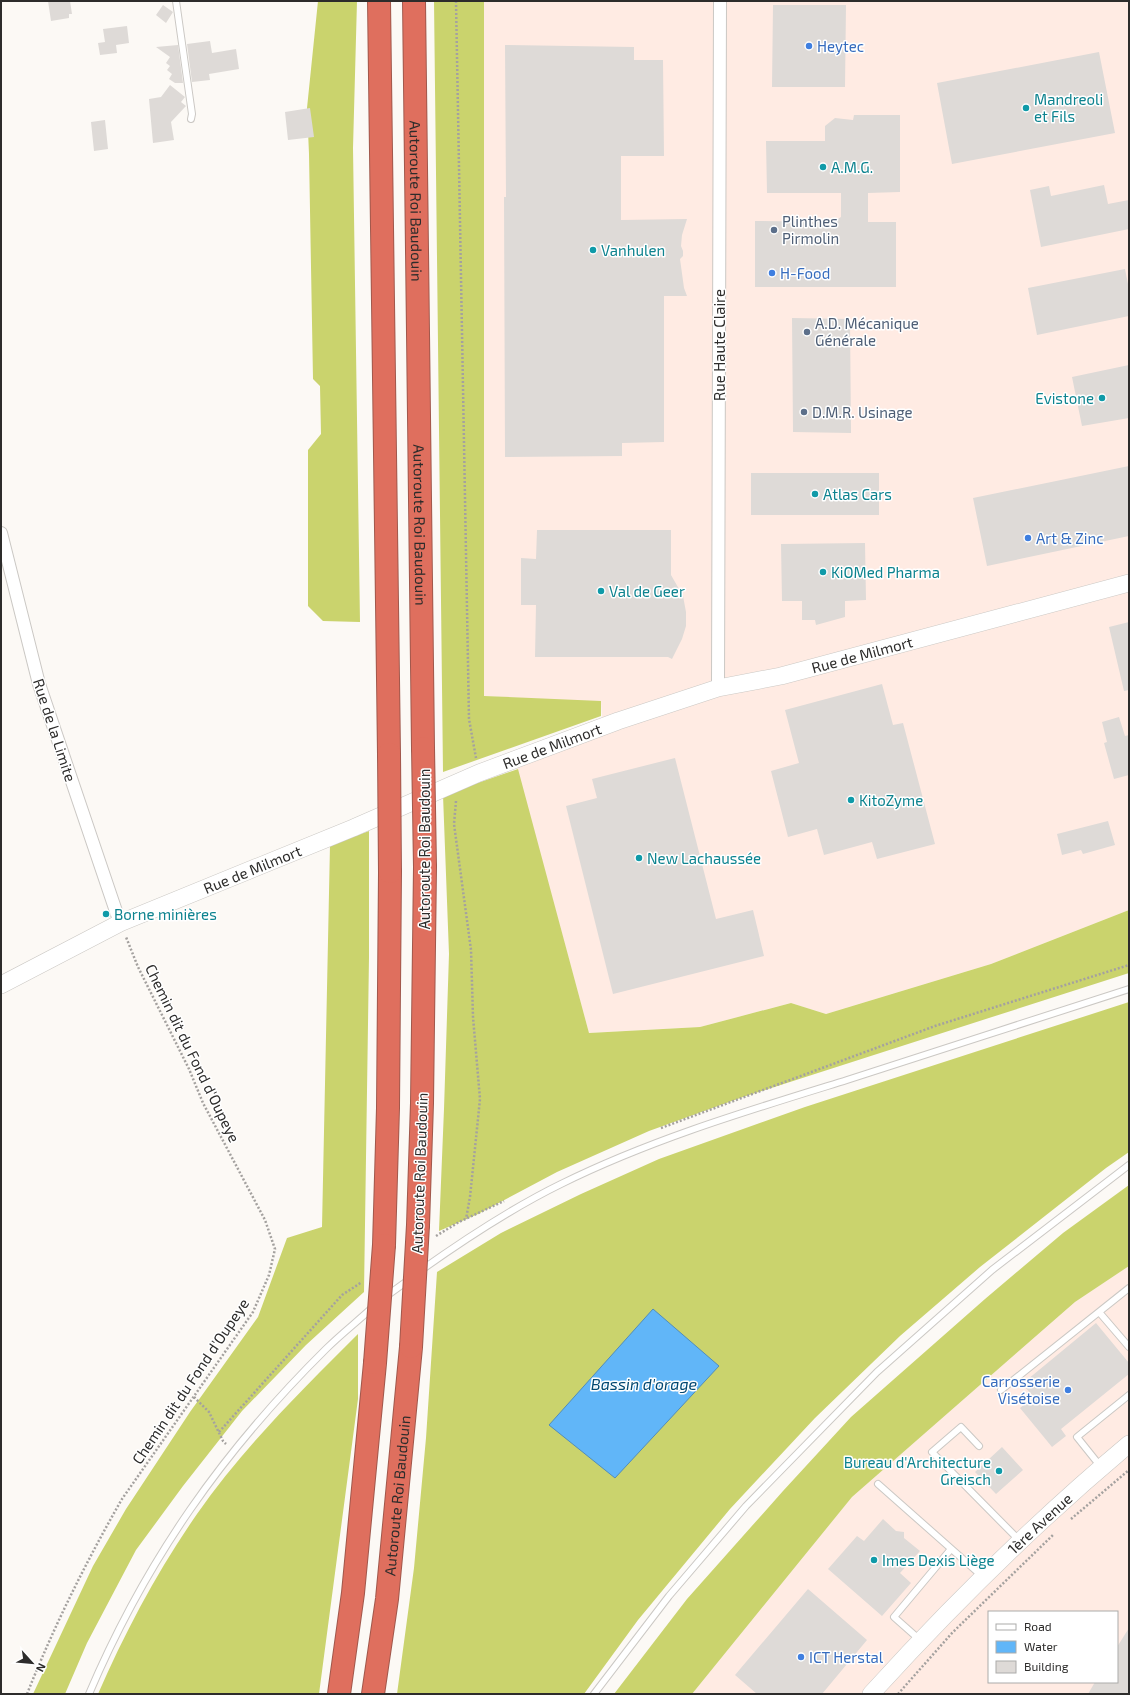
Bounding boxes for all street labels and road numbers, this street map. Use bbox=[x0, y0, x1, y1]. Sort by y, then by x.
street label: Autoroute Roi Baudouin bbox=[406, 120, 426, 282]
street label: Rue Haute Claire bbox=[710, 289, 728, 401]
street label: Autoroute Roi Baudouin bbox=[410, 444, 430, 606]
street label: Rue de Milmort bbox=[809, 632, 915, 676]
street label: Rue de la Limite bbox=[30, 676, 80, 784]
street label: Rue de Milmort bbox=[500, 719, 604, 772]
street label: Autoroute Roi Baudouin bbox=[415, 768, 433, 930]
street label: Rue de Milmort bbox=[201, 841, 304, 897]
street label: Chemin dit du Fond d'Oupeye bbox=[142, 961, 244, 1145]
street label: Autoroute Roi Baudouin bbox=[407, 1092, 431, 1254]
street label: Chemin dit du Fond d'Oupeye bbox=[128, 1295, 252, 1467]
street label: Autoroute Roi Baudouin bbox=[380, 1414, 413, 1577]
street label: 1ère Avenue bbox=[1004, 1489, 1075, 1557]

